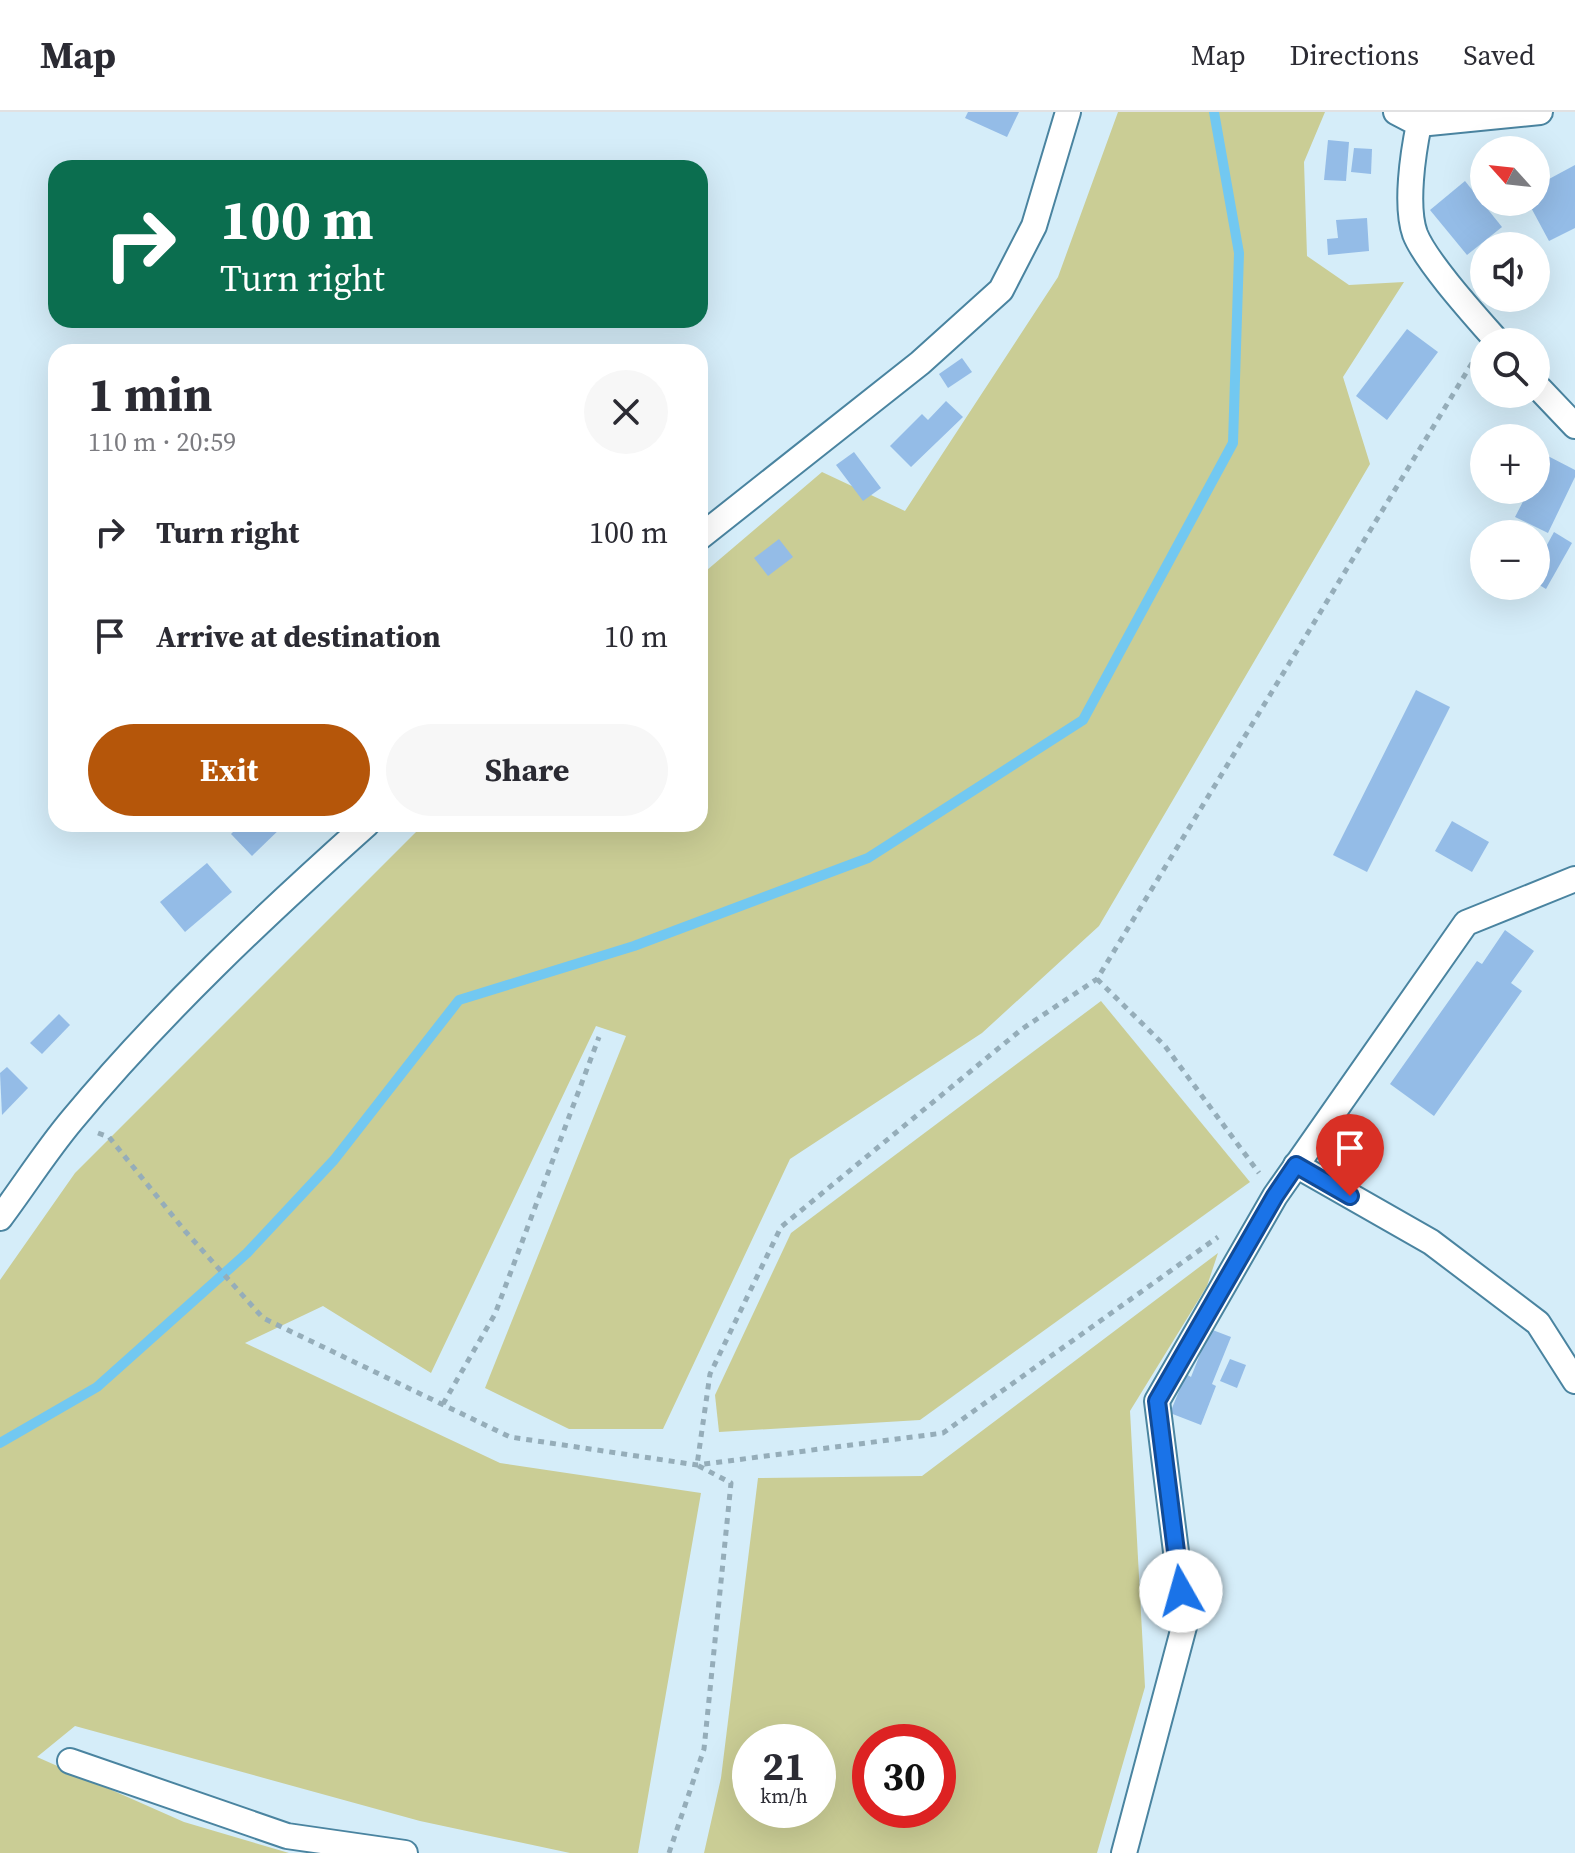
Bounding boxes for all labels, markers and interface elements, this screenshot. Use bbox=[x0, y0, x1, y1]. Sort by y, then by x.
text: Map bbox=[40, 29, 116, 81]
text: Map bbox=[1191, 36, 1246, 74]
text: Directions bbox=[1290, 36, 1419, 74]
text: Saved bbox=[1463, 36, 1535, 74]
north arrow bbox=[1470, 136, 1550, 216]
map controls bbox=[1470, 136, 1550, 600]
text: 100 m bbox=[220, 181, 374, 258]
icon: right bbox=[88, 192, 192, 296]
button: sound bbox=[1470, 232, 1550, 312]
text: Turn right bbox=[220, 254, 385, 303]
button: search bbox=[1470, 328, 1550, 408]
text: 1 min bbox=[88, 361, 213, 427]
button: close bbox=[584, 370, 668, 454]
text: 110 m · 20:59 bbox=[88, 424, 236, 460]
button: + bbox=[1470, 424, 1550, 504]
icon: right bbox=[88, 510, 132, 554]
text: Turn right bbox=[156, 512, 299, 553]
text: 100 m bbox=[589, 512, 668, 553]
button: − bbox=[1470, 520, 1550, 600]
icon: arrive bbox=[88, 614, 132, 658]
text: Arrive at destination bbox=[156, 616, 441, 657]
text: 10 m bbox=[604, 616, 668, 657]
button: Exit bbox=[88, 724, 370, 816]
button: Share bbox=[386, 724, 668, 816]
pin bbox=[1316, 1114, 1384, 1196]
icon: arrive bbox=[1328, 1126, 1372, 1170]
position arrow bbox=[1139, 1549, 1223, 1633]
speed limit sign: 30 bbox=[852, 1724, 956, 1828]
text: 21 bbox=[762, 1739, 806, 1793]
text: km/h bbox=[760, 1782, 808, 1810]

